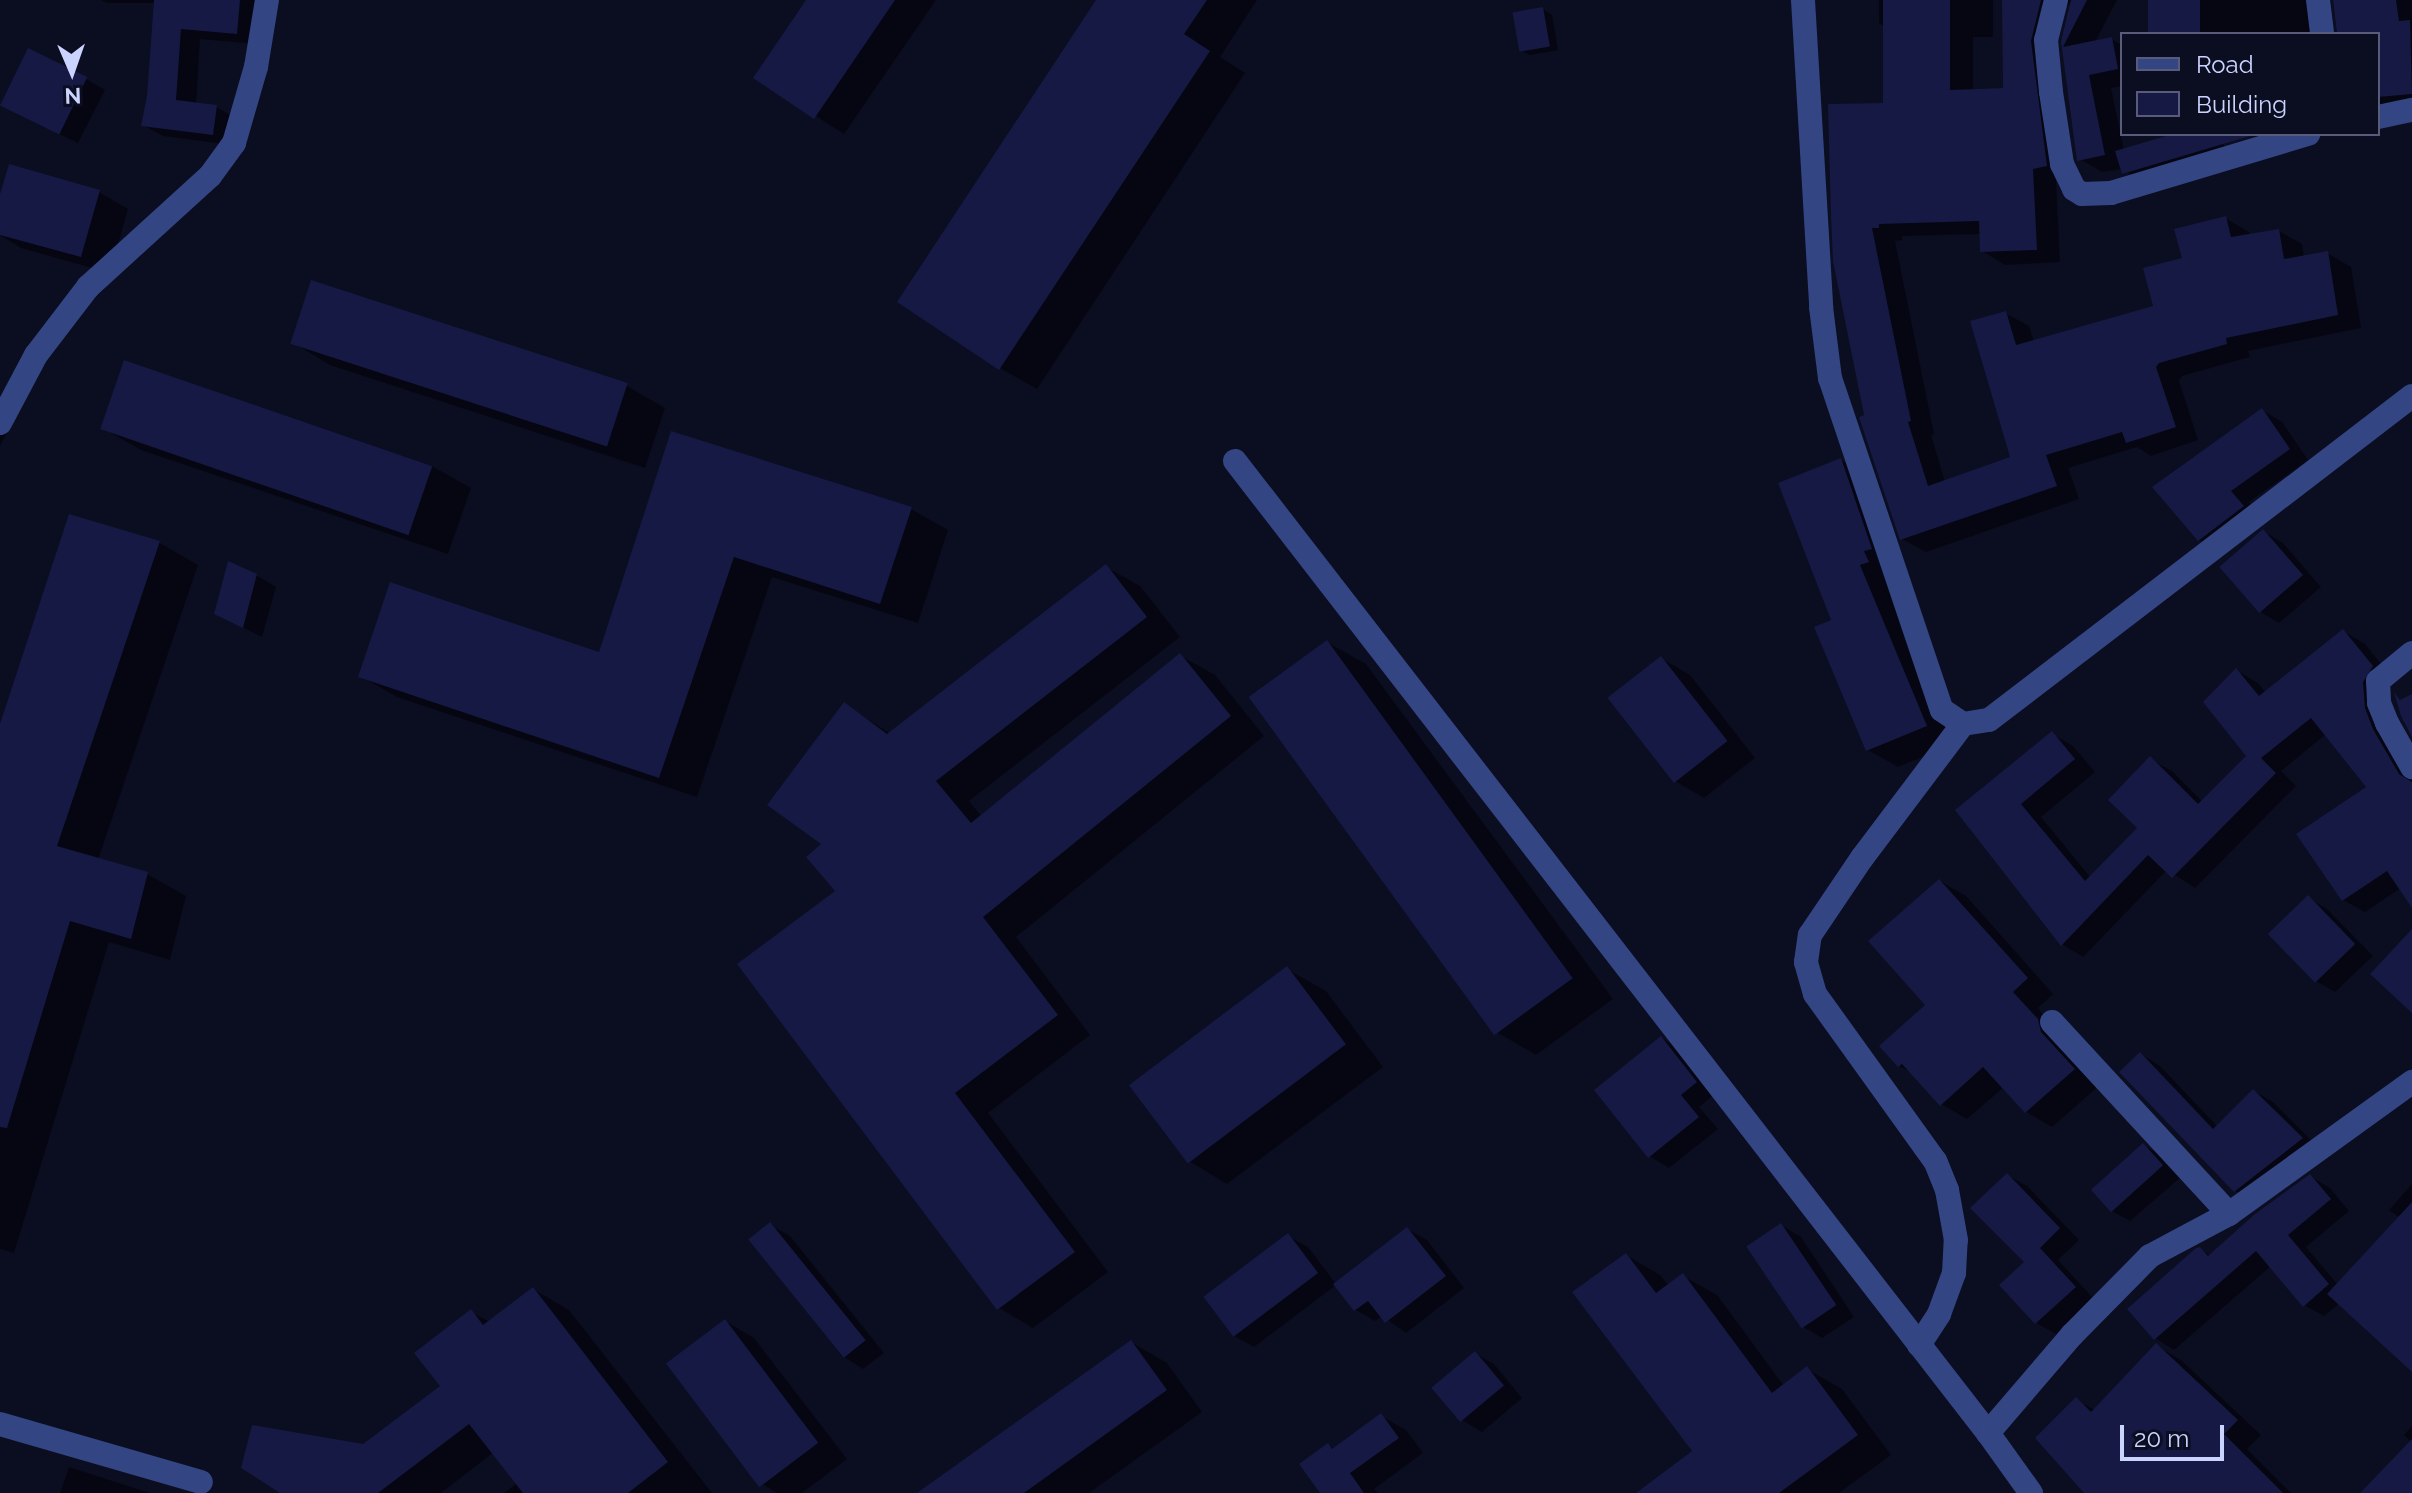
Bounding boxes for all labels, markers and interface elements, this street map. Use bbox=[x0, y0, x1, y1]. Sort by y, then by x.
north arrow bbox=[32, 32, 112, 112]
legend bbox=[2120, 32, 2380, 136]
text: Road bbox=[2196, 50, 2254, 79]
text: N bbox=[64, 83, 82, 109]
text: Building bbox=[2196, 90, 2287, 119]
scale bar bbox=[2124, 1409, 2228, 1459]
text: 20 m bbox=[2134, 1424, 2189, 1453]

